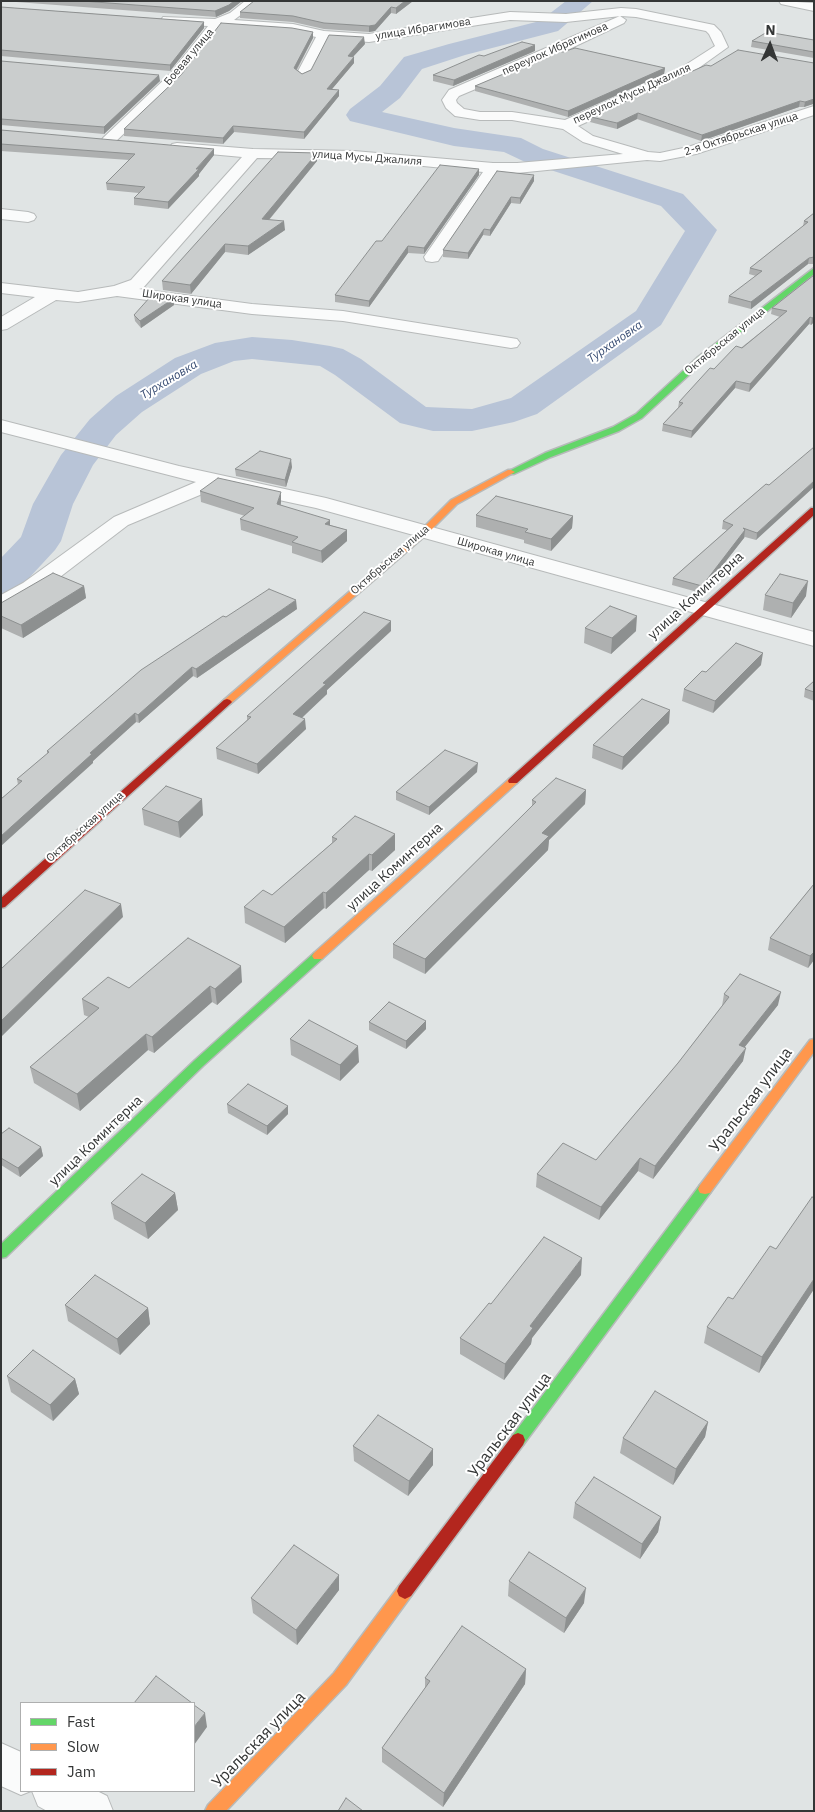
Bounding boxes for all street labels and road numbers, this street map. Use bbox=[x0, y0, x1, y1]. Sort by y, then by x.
street label: улица Ибрагимова bbox=[374, 15, 472, 43]
street label: переулок Ибрагимова bbox=[500, 20, 610, 78]
street label: Боевая улица bbox=[161, 26, 217, 88]
street label: переулок Мусы Джалиля bbox=[571, 61, 693, 127]
street label: 2-я Октябрьская улица bbox=[682, 109, 800, 159]
street label: улица Мусы Джалиля bbox=[311, 148, 423, 168]
street label: Широкая улица bbox=[141, 287, 223, 311]
street label: Октябрьская улица bbox=[682, 305, 768, 377]
street label: Октябрьская улица bbox=[348, 522, 432, 598]
street label: Широкая улица bbox=[456, 535, 536, 569]
street label: улица Коминтерна bbox=[645, 549, 747, 643]
street label: Октябрьская улица bbox=[44, 789, 126, 865]
street label: улица Коминтерна bbox=[344, 820, 446, 914]
street label: Уральская улица bbox=[705, 1044, 797, 1156]
street label: улица Коминтерна bbox=[46, 1092, 146, 1190]
street label: Уральская улица bbox=[464, 1369, 556, 1481]
street label: Уральская улица bbox=[208, 1688, 310, 1792]

